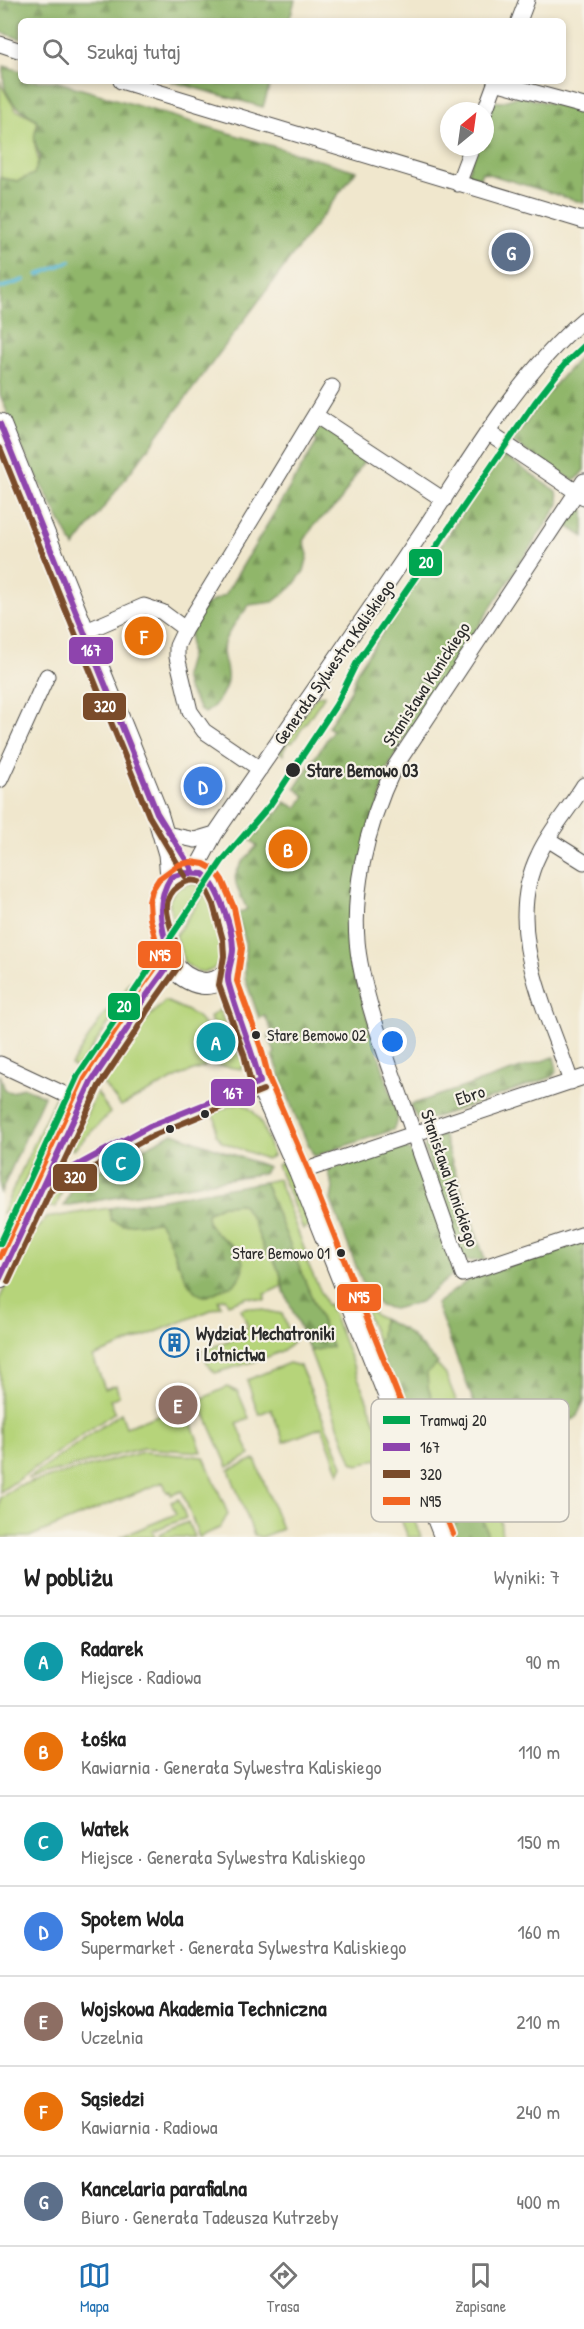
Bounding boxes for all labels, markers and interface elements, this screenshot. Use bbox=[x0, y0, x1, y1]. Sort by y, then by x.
search box bbox=[18, 18, 566, 84]
icon: search bbox=[39, 35, 72, 68]
text: Szukaj tutaj bbox=[87, 36, 181, 66]
north arrow bbox=[440, 102, 494, 156]
pin: G bbox=[492, 230, 530, 274]
line badge: 20 bbox=[408, 548, 443, 577]
text: 20 bbox=[419, 551, 433, 573]
street label: Generała Sylwestra Kaliskiego bbox=[267, 574, 401, 750]
pin: F bbox=[124, 614, 164, 658]
street label: Stanisława Kunickiego bbox=[376, 617, 476, 751]
line badge: 167 bbox=[68, 636, 114, 665]
text: 167 bbox=[81, 639, 101, 661]
line badge: 320 bbox=[82, 692, 127, 721]
text: 320 bbox=[94, 695, 116, 717]
place label: Stare Bemowo 03 bbox=[307, 758, 418, 783]
marker: Stare Bemowo 03 bbox=[284, 761, 302, 779]
pin: D bbox=[184, 764, 222, 808]
pin: B bbox=[268, 826, 308, 872]
line badge: N95 bbox=[137, 940, 182, 969]
text: N95 bbox=[149, 944, 171, 966]
line badge: 20 bbox=[107, 992, 141, 1021]
text: 20 bbox=[117, 995, 131, 1017]
pin: A bbox=[196, 1020, 236, 1064]
place label: Stare Bemowo 02 bbox=[267, 1024, 367, 1046]
your location bbox=[378, 1027, 407, 1056]
marker: Stare Bemowo 02 bbox=[250, 1029, 262, 1041]
line badge: 167 bbox=[210, 1078, 256, 1107]
street label: Ebro bbox=[452, 1079, 488, 1111]
text: 167 bbox=[223, 1082, 243, 1104]
street label: Stanisława Kunickiego bbox=[415, 1106, 485, 1250]
unlabelled marker bbox=[199, 1108, 211, 1120]
unlabelled marker bbox=[164, 1123, 176, 1135]
pin: C bbox=[102, 1140, 140, 1184]
line badge: 320 bbox=[52, 1163, 98, 1192]
text: 320 bbox=[64, 1166, 86, 1188]
place label: Stare Bemowo 01 bbox=[232, 1242, 330, 1264]
marker: Stare Bemowo 01 bbox=[335, 1247, 347, 1259]
line badge: N95 bbox=[336, 1283, 382, 1312]
text: N95 bbox=[348, 1286, 370, 1308]
place label: Wydział Mechatroniki i Lotnictwa bbox=[196, 1321, 335, 1367]
building icon: Wydział Mechatroniki i Lotnictwa bbox=[159, 1327, 191, 1359]
pin: E bbox=[158, 1382, 198, 1428]
legend bbox=[371, 1399, 569, 1522]
text: Tramwaj 20 bbox=[420, 1409, 487, 1431]
text: 167 bbox=[420, 1436, 440, 1458]
text: 320 bbox=[420, 1463, 442, 1485]
text: N95 bbox=[420, 1490, 441, 1512]
text: W pobliżu bbox=[24, 1559, 113, 1594]
text: Wyniki: 7 bbox=[494, 1563, 560, 1590]
text: Radarek bbox=[81, 1633, 143, 1663]
text: A bbox=[39, 1648, 48, 1675]
text: 90 m bbox=[526, 1648, 560, 1675]
text: Miejsce · Radiowa bbox=[81, 1663, 201, 1690]
text: Łośka bbox=[81, 1723, 126, 1753]
text: B bbox=[38, 1738, 49, 1765]
text: 110 m bbox=[518, 1738, 560, 1765]
text: Kawiarnia · Generała Sylwestra Kaliskiego bbox=[81, 1753, 382, 1780]
text: Watek bbox=[81, 1813, 129, 1843]
text: C bbox=[38, 1828, 49, 1855]
text: 150 m bbox=[517, 1828, 560, 1855]
text: Miejsce · Generała Sylwestra Kaliskiego bbox=[81, 1843, 365, 1870]
text: Społem Wola bbox=[81, 1903, 183, 1933]
text: D bbox=[39, 1918, 48, 1945]
text: 160 m bbox=[518, 1918, 560, 1945]
text: Supermarket · Generała Sylwestra Kaliskiego bbox=[81, 1933, 406, 1960]
text: Wojskowa Akademia Techniczna bbox=[81, 1993, 327, 2023]
text: E bbox=[39, 2008, 48, 2035]
text: 210 m bbox=[516, 2008, 560, 2035]
text: Uczelnia bbox=[81, 2023, 143, 2050]
text: Sąsiedzi bbox=[81, 2083, 145, 2113]
text: F bbox=[40, 2098, 47, 2125]
text: 240 m bbox=[516, 2098, 560, 2125]
text: Kawiarnia · Radiowa bbox=[81, 2113, 218, 2140]
text: Kancelaria parafialna bbox=[81, 2173, 247, 2203]
text: G bbox=[39, 2188, 48, 2215]
text: 400 m bbox=[516, 2188, 560, 2215]
text: Biuro · Generała Tadeusza Kutrzeby bbox=[81, 2203, 339, 2230]
tab: Mapa bbox=[78, 2259, 111, 2317]
tab: Trasa bbox=[267, 2259, 300, 2317]
tab: Zapisane bbox=[455, 2259, 506, 2317]

